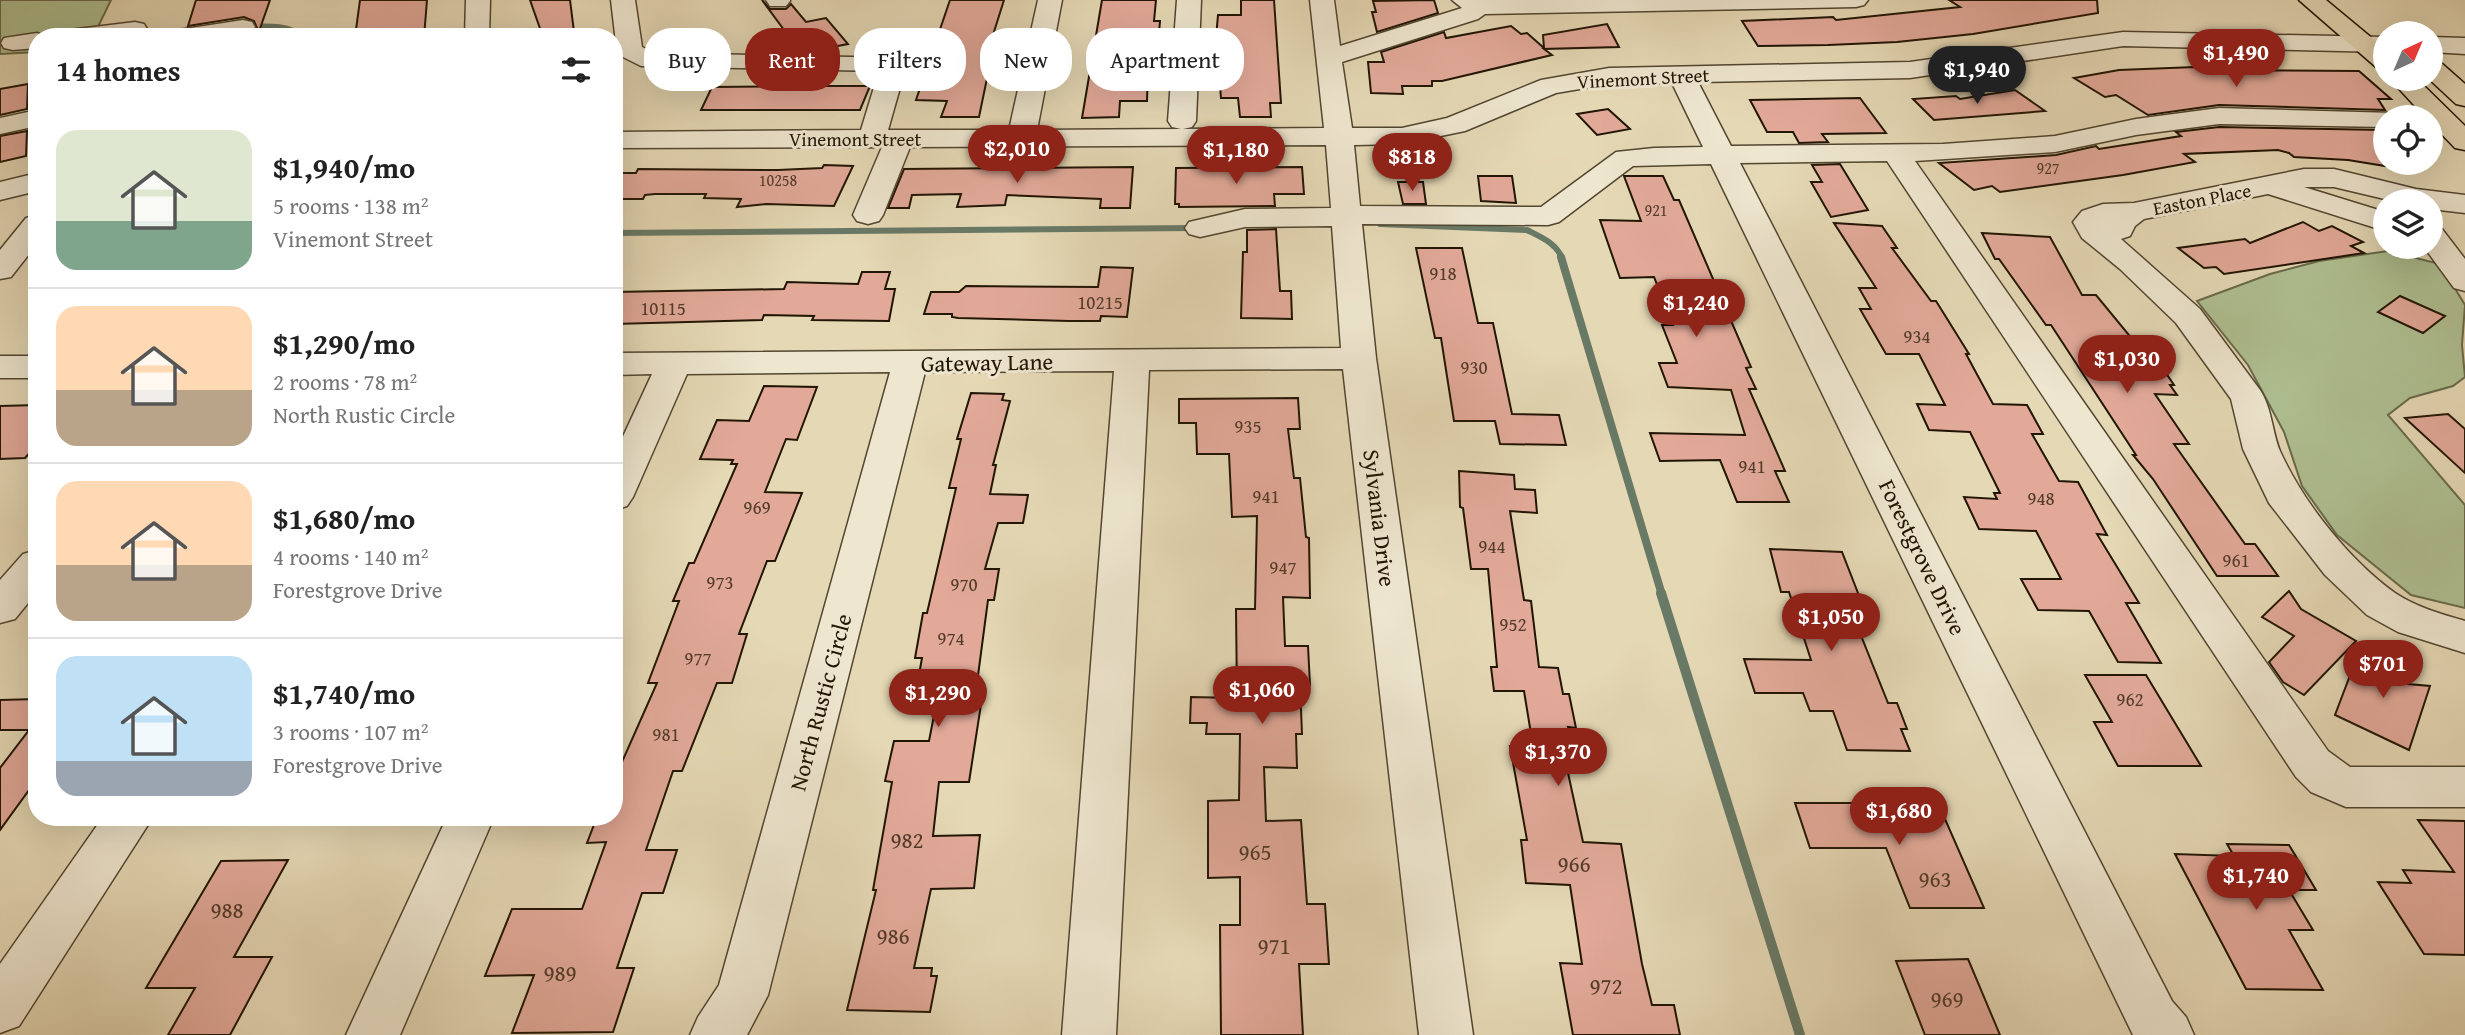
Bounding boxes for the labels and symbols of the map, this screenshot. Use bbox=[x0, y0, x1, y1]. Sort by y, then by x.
north arrow bbox=[2373, 21, 2443, 91]
pin: $1,490 bbox=[2179, 29, 2293, 89]
pin: $1,940 bbox=[1920, 46, 2034, 106]
street label: Vinemont Street bbox=[1576, 61, 1710, 95]
street label: Vinemont Street bbox=[789, 125, 921, 153]
pin: $2,010 bbox=[960, 125, 1074, 185]
pin: $1,180 bbox=[1179, 127, 1293, 186]
pin: $818 bbox=[1371, 134, 1453, 193]
house number: 927 bbox=[2036, 156, 2060, 180]
house number: 10258 bbox=[759, 168, 798, 192]
street label: Easton Place bbox=[2151, 176, 2253, 222]
house number: 921 bbox=[1644, 198, 1668, 222]
house number: 918 bbox=[1429, 259, 1457, 287]
pin: $1,240 bbox=[1639, 280, 1753, 339]
house number: 10215 bbox=[1077, 288, 1123, 316]
house number: 10115 bbox=[640, 294, 686, 322]
house number: 934 bbox=[1903, 322, 1931, 350]
pin: $1,030 bbox=[2070, 336, 2184, 395]
street label: Gateway Lane bbox=[920, 344, 1054, 380]
house number: 930 bbox=[1460, 353, 1488, 381]
house number: 935 bbox=[1234, 412, 1262, 440]
street label: Sylvania Drive bbox=[1355, 448, 1405, 588]
house number: 941 bbox=[1738, 452, 1766, 480]
street label: Forestgrove Drive bbox=[1871, 474, 1975, 640]
house number: 941 bbox=[1252, 482, 1280, 510]
house number: 948 bbox=[2027, 484, 2055, 512]
house number: 969 bbox=[743, 493, 771, 521]
house number: 944 bbox=[1478, 532, 1506, 560]
house number: 961 bbox=[2222, 546, 2250, 574]
house number: 947 bbox=[1269, 553, 1297, 581]
house number: 973 bbox=[706, 568, 734, 596]
house number: 970 bbox=[950, 570, 978, 598]
pin: $1,050 bbox=[1774, 594, 1888, 653]
street label: North Rustic Circle bbox=[780, 610, 860, 794]
house number: 952 bbox=[1499, 610, 1527, 638]
house number: 974 bbox=[937, 624, 965, 652]
pin: $701 bbox=[2342, 640, 2424, 700]
house number: 977 bbox=[684, 644, 712, 672]
pin: $1,060 bbox=[1205, 666, 1319, 726]
pin: $1,290 bbox=[881, 670, 995, 729]
house number: 962 bbox=[2116, 685, 2144, 713]
house number: 981 bbox=[652, 720, 680, 748]
pin: $1,370 bbox=[1501, 728, 1615, 788]
pin: $1,680 bbox=[1842, 788, 1956, 847]
house number: 982 bbox=[890, 823, 924, 856]
house number: 965 bbox=[1238, 835, 1272, 868]
house number: 966 bbox=[1557, 847, 1591, 880]
pin: $1,740 bbox=[2199, 852, 2313, 912]
house number: 963 bbox=[1918, 862, 1952, 895]
house number: 988 bbox=[210, 893, 244, 926]
house number: 986 bbox=[876, 919, 910, 952]
house number: 971 bbox=[1257, 929, 1291, 962]
house number: 989 bbox=[543, 956, 577, 989]
house number: 972 bbox=[1589, 969, 1623, 1002]
house number: 969 bbox=[1930, 982, 1964, 1015]

